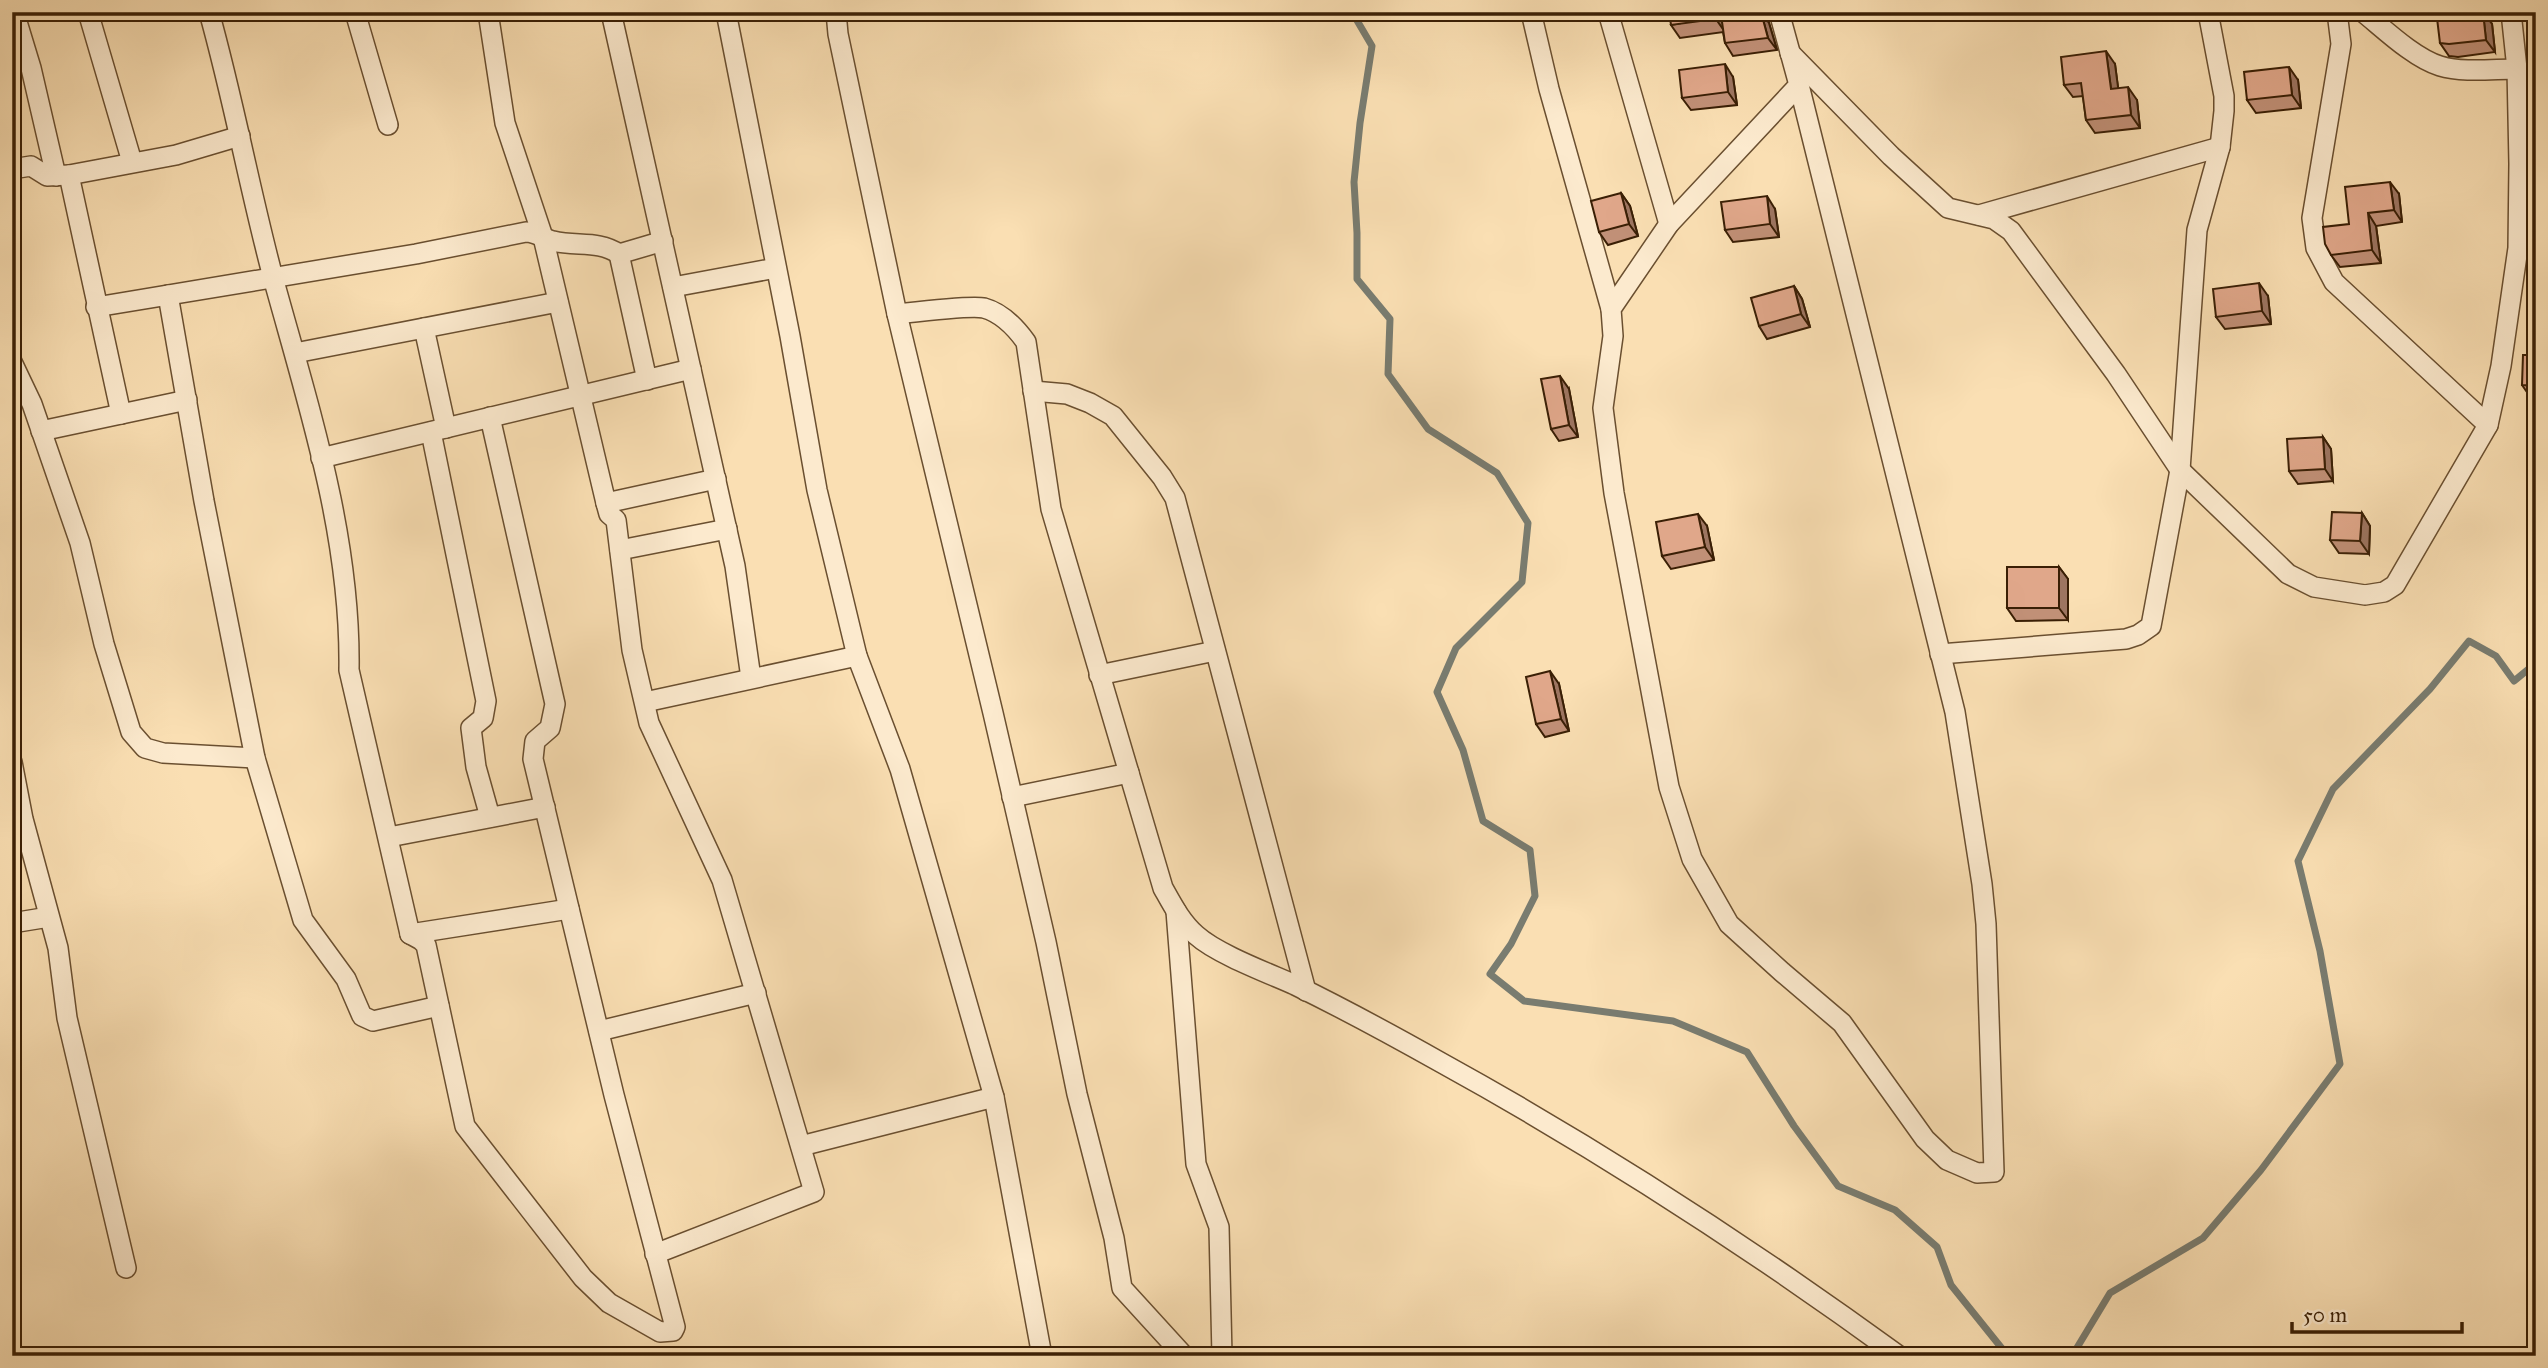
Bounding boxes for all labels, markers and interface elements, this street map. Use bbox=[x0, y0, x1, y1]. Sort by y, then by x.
scale bar bbox=[2292, 1291, 2462, 1335]
text: 50 m bbox=[2303, 1302, 2348, 1328]

